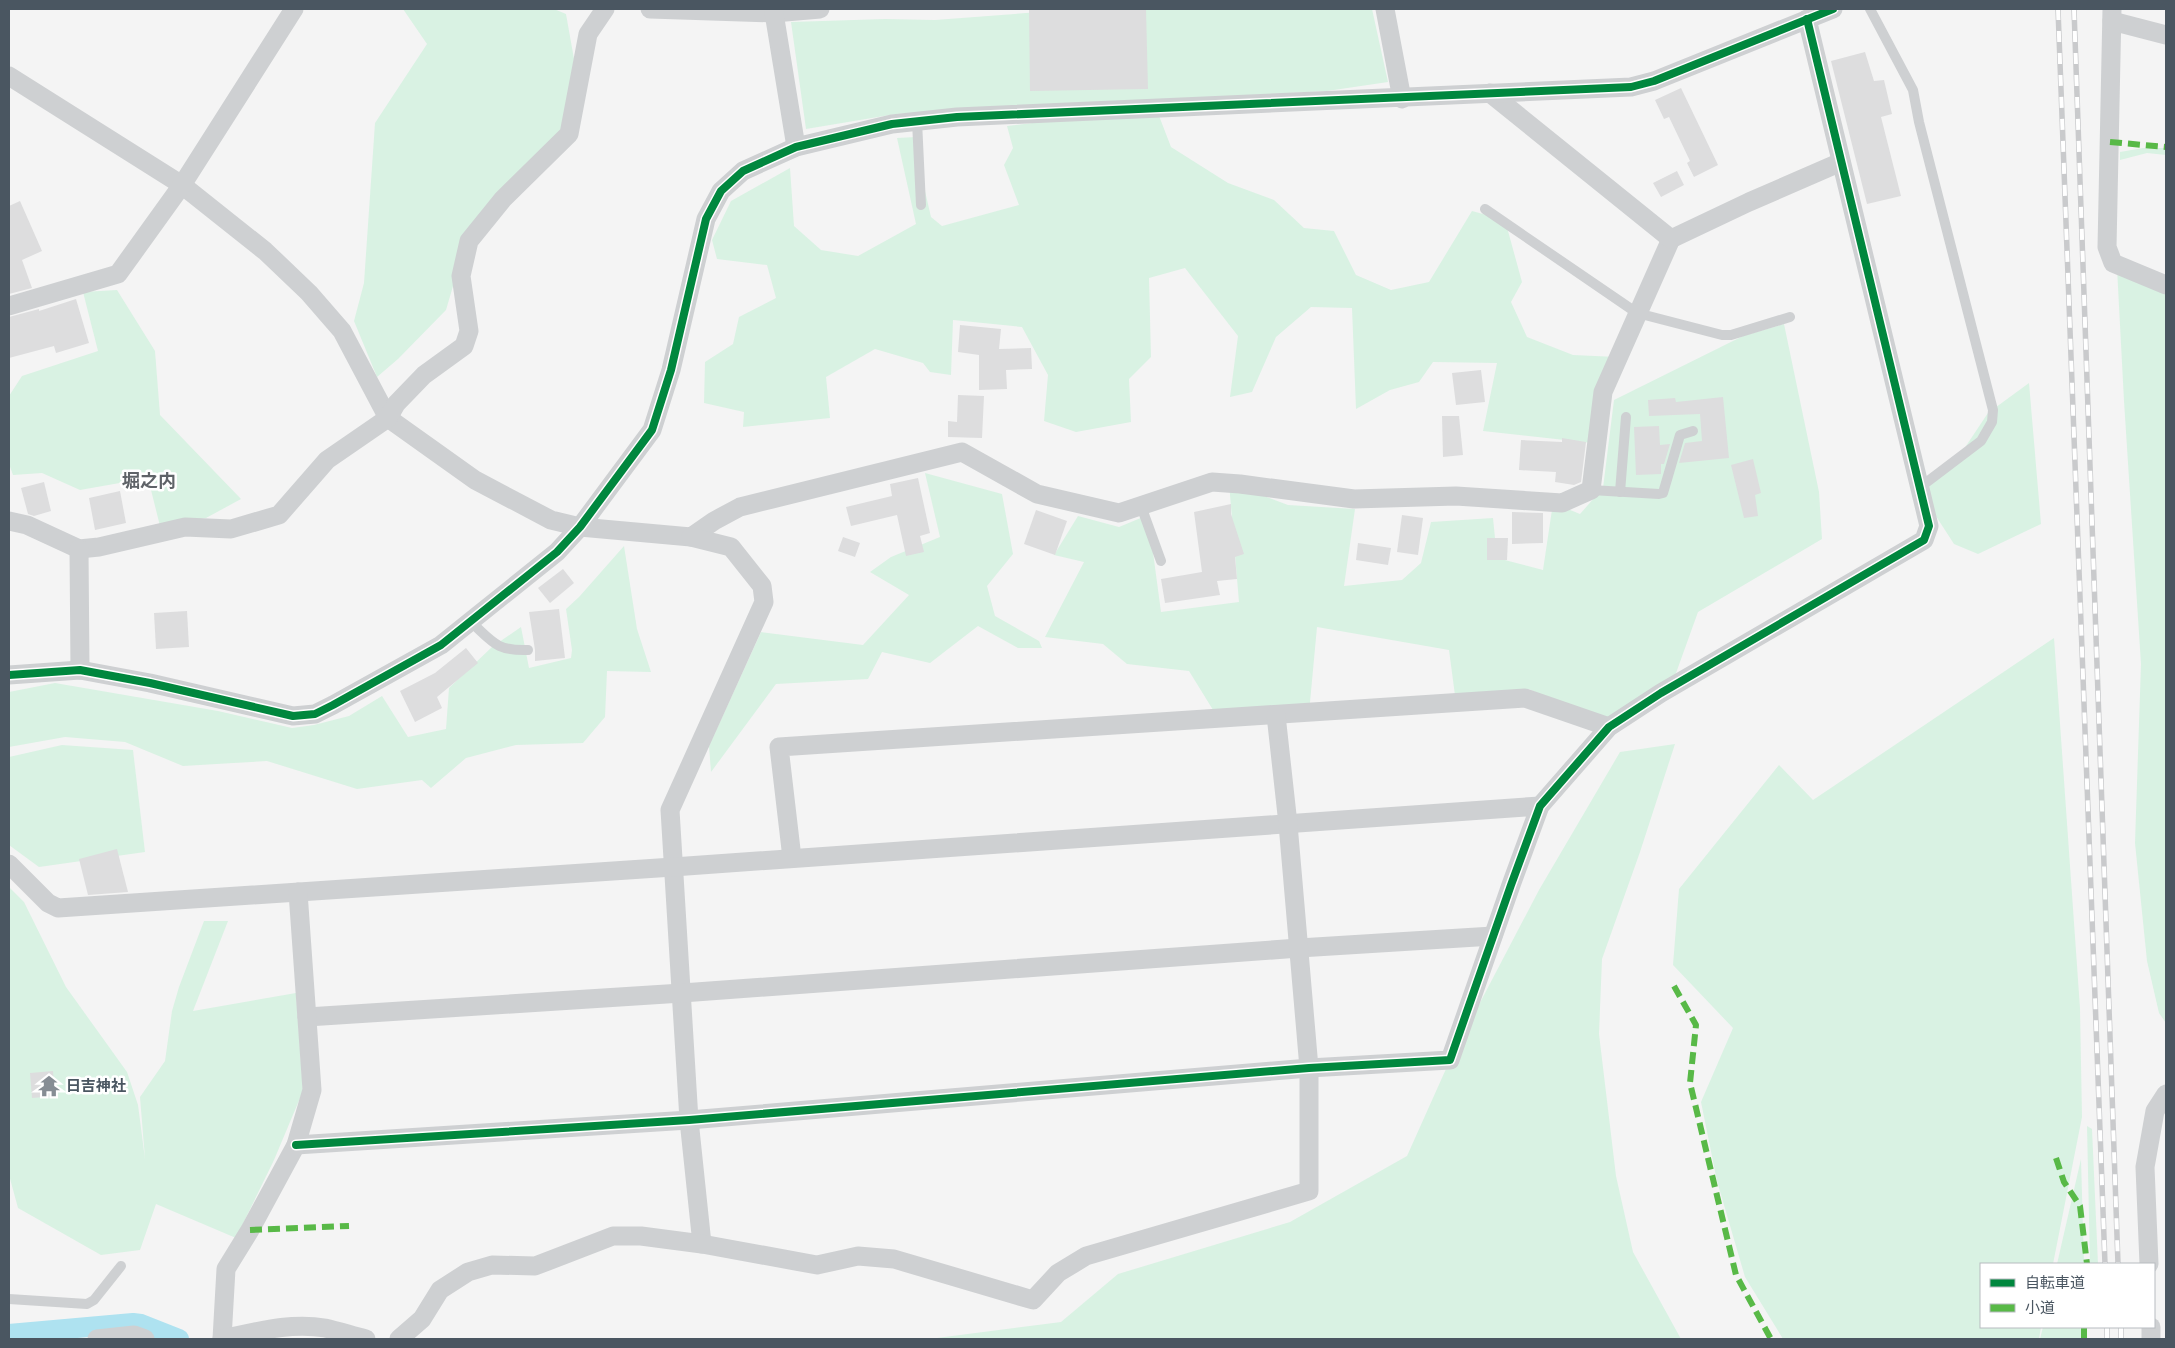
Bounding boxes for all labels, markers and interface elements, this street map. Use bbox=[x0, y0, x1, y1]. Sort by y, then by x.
district label: 堀之内 bbox=[122, 468, 176, 494]
temple icon: 日吉神社 bbox=[36, 1073, 62, 1099]
place label: 日吉神社 bbox=[66, 1075, 126, 1097]
legend bbox=[1980, 1263, 2155, 1328]
text: 自転車道 bbox=[2025, 1272, 2085, 1294]
text: 小道 bbox=[2025, 1297, 2055, 1319]

